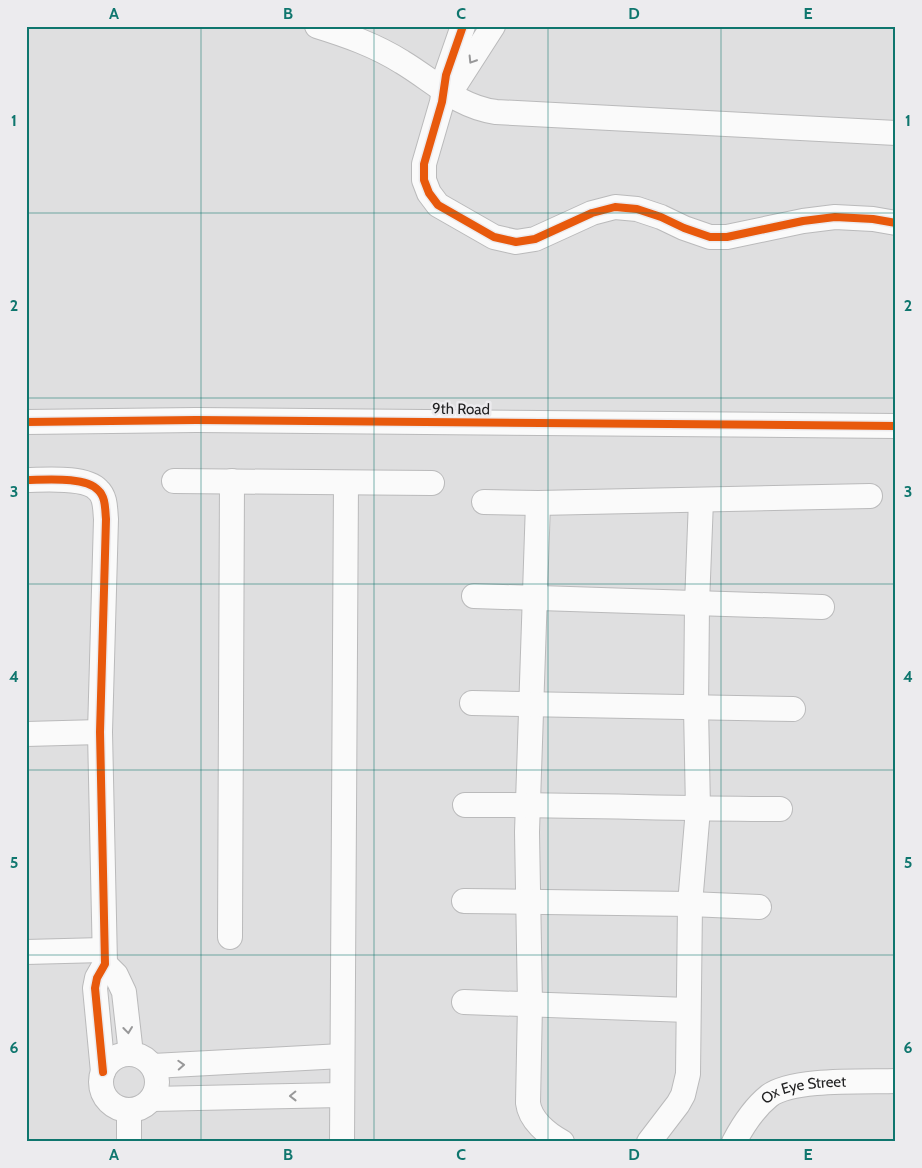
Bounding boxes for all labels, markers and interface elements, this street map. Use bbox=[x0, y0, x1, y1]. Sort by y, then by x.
text: A bbox=[109, 4, 119, 23]
text: B bbox=[283, 4, 293, 23]
text: C bbox=[456, 4, 466, 23]
text: D bbox=[628, 4, 640, 23]
text: E bbox=[803, 4, 813, 23]
one-way arrow bbox=[468, 55, 478, 64]
text: 1 bbox=[11, 111, 17, 130]
text: 1 bbox=[905, 111, 911, 130]
text: 2 bbox=[10, 296, 18, 315]
text: 2 bbox=[904, 296, 912, 315]
street label: 9th Road bbox=[432, 399, 490, 419]
text: 3 bbox=[10, 482, 18, 501]
text: 3 bbox=[904, 482, 912, 501]
text: 4 bbox=[9, 667, 19, 686]
text: 4 bbox=[903, 667, 913, 686]
text: 5 bbox=[10, 853, 18, 872]
text: 5 bbox=[904, 853, 912, 872]
one-way arrow bbox=[122, 1026, 133, 1034]
text: 6 bbox=[10, 1038, 19, 1057]
text: 6 bbox=[904, 1038, 913, 1057]
one-way arrow bbox=[178, 1060, 185, 1070]
street label: Ox Eye Street bbox=[757, 1072, 846, 1108]
one-way arrow bbox=[289, 1091, 297, 1101]
text: A bbox=[109, 1145, 119, 1164]
text: B bbox=[283, 1145, 293, 1164]
text: C bbox=[456, 1145, 466, 1164]
text: D bbox=[628, 1145, 640, 1164]
text: E bbox=[803, 1145, 813, 1164]

